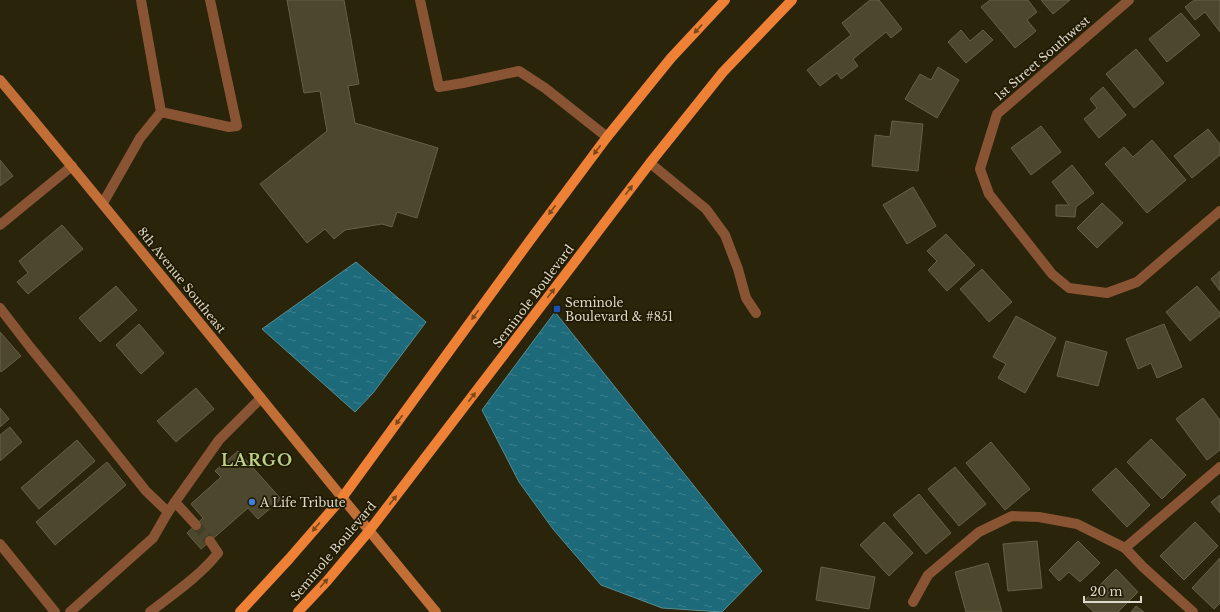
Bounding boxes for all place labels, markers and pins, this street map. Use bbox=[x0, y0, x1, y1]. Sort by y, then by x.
place label: Seminole Boulevard & #851 bbox=[565, 295, 673, 324]
marker: Seminole Boulevard & #851 bbox=[552, 304, 562, 314]
place label: A Life Tribute bbox=[259, 495, 346, 510]
marker: A Life Tribute bbox=[247, 497, 257, 507]

